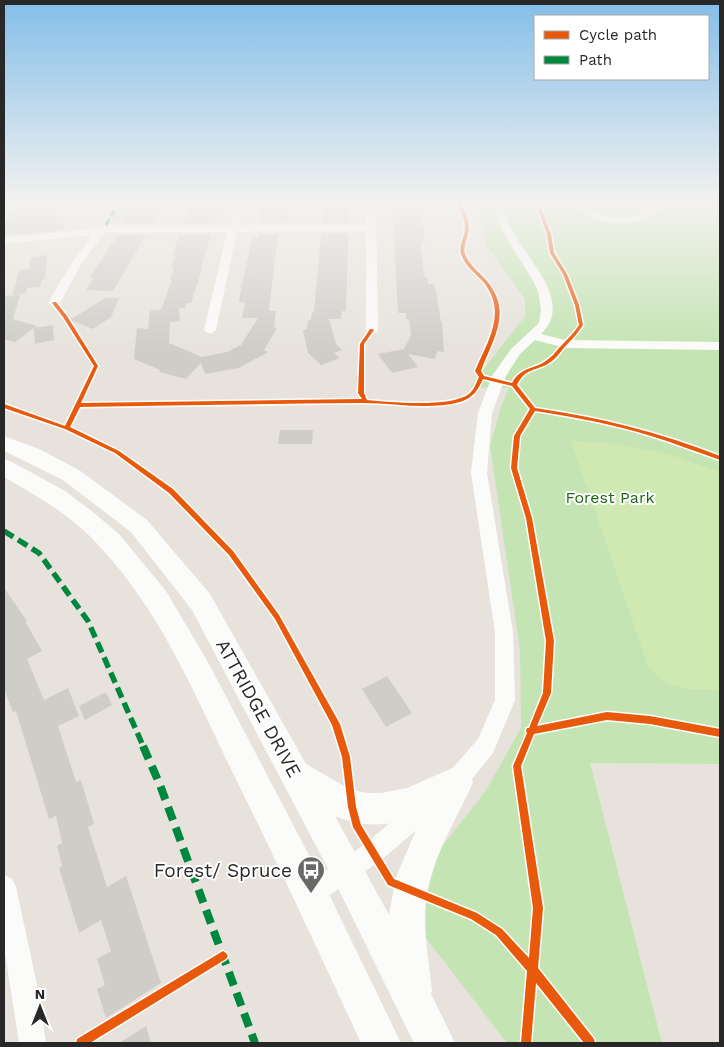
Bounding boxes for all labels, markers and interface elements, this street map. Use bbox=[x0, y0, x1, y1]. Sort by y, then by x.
legend bbox=[534, 15, 709, 80]
text: Cycle path bbox=[579, 26, 657, 44]
text: Path bbox=[579, 51, 612, 69]
park label: Forest Park bbox=[566, 488, 655, 507]
street label: ATTRIDGE DRIVE bbox=[211, 635, 306, 781]
bus stop icon: Forest/ Spruce bbox=[296, 855, 326, 894]
place label: Forest/ Spruce bbox=[154, 859, 292, 882]
north arrow bbox=[15, 982, 65, 1032]
text: N bbox=[35, 986, 45, 1002]

